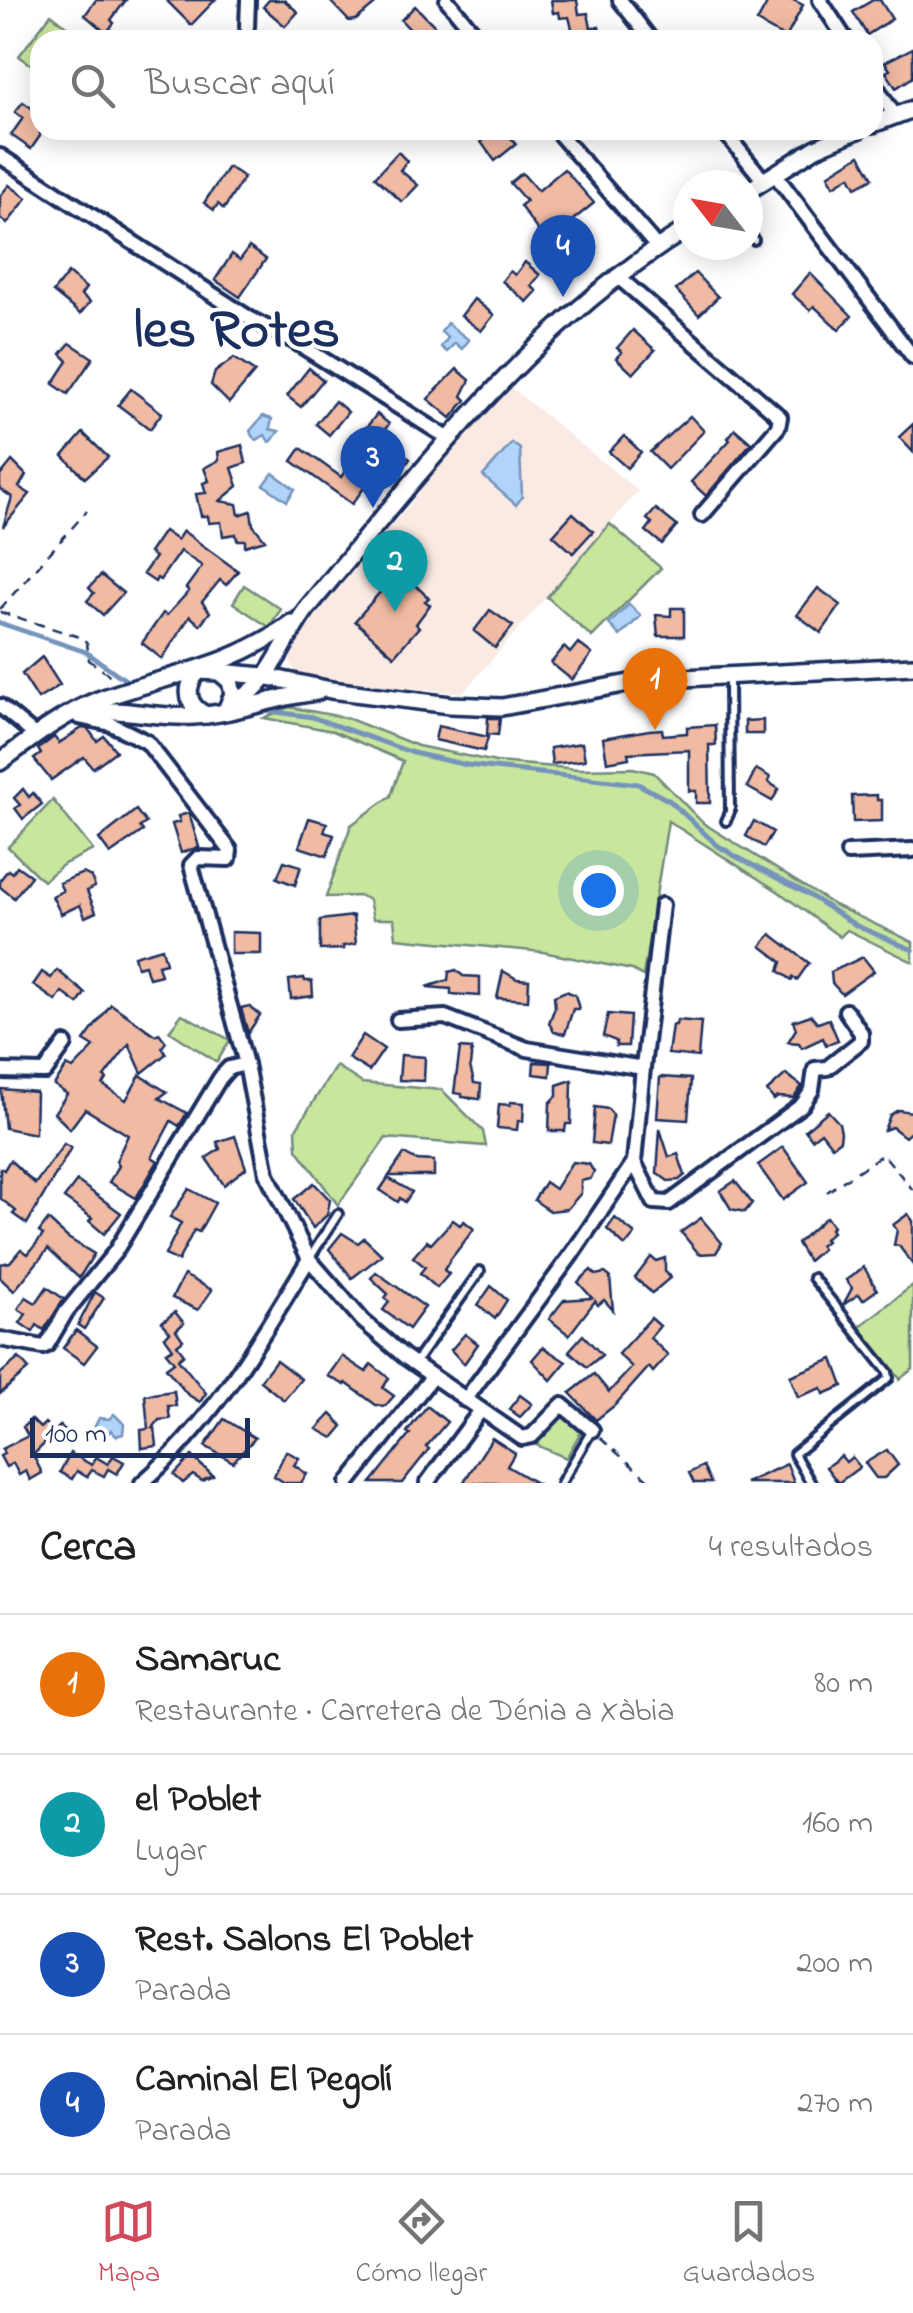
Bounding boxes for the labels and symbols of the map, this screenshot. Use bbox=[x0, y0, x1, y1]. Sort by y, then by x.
north arrow bbox=[673, 170, 763, 260]
pin: 4 bbox=[530, 214, 596, 297]
district label: les Rotes bbox=[134, 293, 340, 373]
pin: 3 bbox=[340, 426, 406, 508]
pin: 2 bbox=[362, 530, 428, 612]
pin: 1 bbox=[622, 648, 688, 730]
your location bbox=[573, 865, 624, 916]
scale bar bbox=[30, 1413, 250, 1458]

